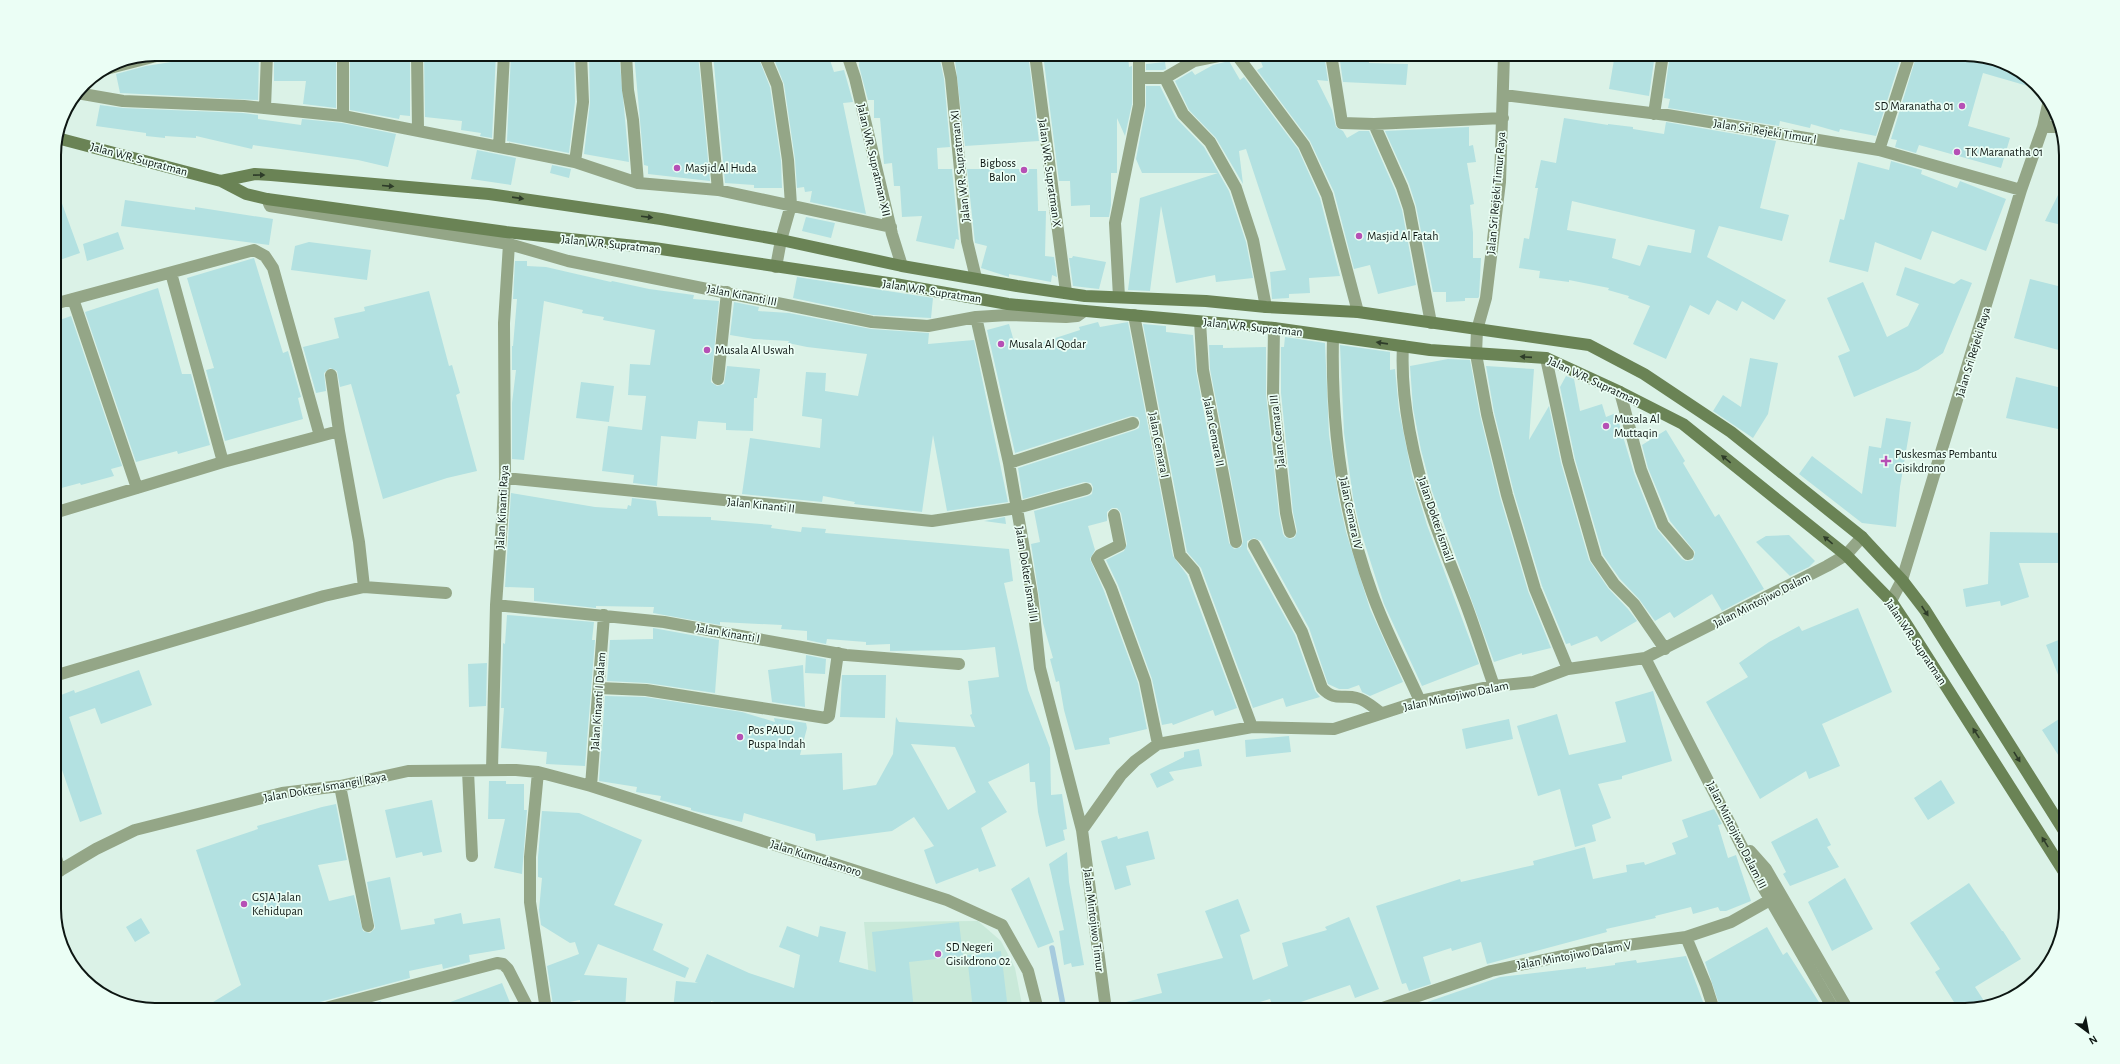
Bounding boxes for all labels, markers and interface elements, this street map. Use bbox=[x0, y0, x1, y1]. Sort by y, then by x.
place label: SD Maranatha 01 bbox=[1875, 100, 1954, 112]
marker: SD Maranatha 01 bbox=[1957, 101, 1967, 111]
street label: Jalan WR. Supratman XII bbox=[855, 102, 893, 218]
street label: Jalan WR. Supratman XI bbox=[948, 110, 972, 222]
street label: Jalan Sri Rejeki Timur I bbox=[1712, 117, 1817, 146]
street label: Jalan WR. Supratman X bbox=[1036, 118, 1064, 228]
street label: Jalan Sri Rejeki Timur Raya bbox=[1485, 131, 1508, 255]
street label: Jalan WR. Supratman bbox=[89, 140, 189, 178]
place label: TK Maranatha 01 bbox=[1965, 146, 2043, 158]
marker: TK Maranatha 01 bbox=[1952, 147, 1962, 157]
place label: Bigboss Balon bbox=[980, 157, 1016, 183]
place label: Masjid Al Huda bbox=[685, 162, 757, 175]
marker: Masjid Al Huda bbox=[672, 163, 682, 173]
marker: Bigboss Balon bbox=[1019, 165, 1029, 175]
one-way arrow bbox=[253, 172, 266, 178]
one-way arrow bbox=[382, 182, 394, 189]
one-way arrow bbox=[512, 196, 524, 202]
one-way arrow bbox=[640, 214, 653, 220]
place label: Masjid Al Fatah bbox=[1367, 230, 1439, 243]
marker: Masjid Al Fatah bbox=[1354, 231, 1364, 241]
street label: Jalan WR. Supratman bbox=[561, 233, 661, 255]
street label: Jalan WR. Supratman bbox=[882, 277, 982, 305]
street label: Jalan Kinanti III bbox=[706, 282, 778, 308]
street label: Jalan Sri Rejeki Raya bbox=[1954, 305, 1993, 399]
street label: Jalan WR. Supratman bbox=[1203, 316, 1303, 338]
place label: Musala Al Qodar bbox=[1009, 338, 1086, 351]
marker: Musala Al Qodar bbox=[996, 339, 1006, 349]
one-way arrow bbox=[1376, 340, 1388, 346]
place label: Musala Al Uswah bbox=[715, 344, 794, 356]
marker: Musala Al Uswah bbox=[702, 345, 712, 355]
one-way arrow bbox=[1520, 353, 1532, 360]
street label: Jalan WR. Supratman bbox=[1546, 354, 1642, 408]
street label: Jalan Cemara III bbox=[1267, 394, 1287, 468]
street label: Jalan Cemara II bbox=[1201, 397, 1227, 467]
street label: Jalan Cemara I bbox=[1147, 411, 1171, 479]
place label: Musala Al Muttaqin bbox=[1614, 413, 1660, 439]
marker: Musala Al Muttaqin bbox=[1601, 421, 1611, 431]
place label: Puskesmas Pembantu Gisikdrono bbox=[1895, 448, 1997, 474]
one-way arrow bbox=[1721, 455, 1732, 463]
marker: Puskesmas Pembantu Gisikdrono bbox=[1880, 455, 1892, 467]
street label: Jalan Kinanti Raya bbox=[494, 464, 511, 549]
street label: Jalan Dokter Ismail bbox=[1416, 475, 1456, 563]
street label: Jalan Cemara IV bbox=[1338, 476, 1365, 550]
street label: Jalan Kinanti II bbox=[727, 495, 795, 515]
street label: Jalan Dokter Ismail II bbox=[1014, 525, 1040, 623]
one-way arrow bbox=[1822, 536, 1833, 544]
street label: Jalan Mintojiwo Dalam bbox=[1712, 570, 1813, 630]
street label: Jalan WR. Supratman bbox=[1883, 597, 1949, 687]
one-way arrow bbox=[1921, 606, 1929, 616]
street label: Jalan Kinanti I bbox=[695, 621, 761, 645]
street label: Jalan Kinanti I Dalam bbox=[589, 652, 607, 750]
street label: Jalan Mintojiwo Dalam bbox=[1402, 679, 1510, 714]
place label: Pos PAUD Puspa Indah bbox=[748, 724, 806, 750]
one-way arrow bbox=[1972, 727, 1980, 738]
marker: Pos PAUD Puspa Indah bbox=[735, 732, 745, 742]
one-way arrow bbox=[2014, 751, 2021, 763]
street label: Jalan Dokter Ismangil Raya bbox=[263, 770, 388, 805]
street label: Jalan Mintojiwo Dalam III bbox=[1704, 779, 1769, 891]
one-way arrow bbox=[2042, 836, 2049, 848]
street label: Jalan Kumudasmoro bbox=[769, 838, 863, 878]
street label: Jalan Mintojiwo Timur bbox=[1081, 868, 1106, 972]
place label: GSJA Jalan Kehidupan bbox=[252, 891, 303, 917]
marker: GSJA Jalan Kehidupan bbox=[239, 899, 249, 909]
street label: Jalan Mintojiwo Dalam V bbox=[1516, 939, 1632, 972]
place label: SD Negeri Gisikdrono 02 bbox=[946, 941, 1011, 967]
marker: SD Negeri Gisikdrono 02 bbox=[933, 949, 943, 959]
north arrow bbox=[2068, 1012, 2108, 1052]
text: N bbox=[2087, 1033, 2099, 1047]

